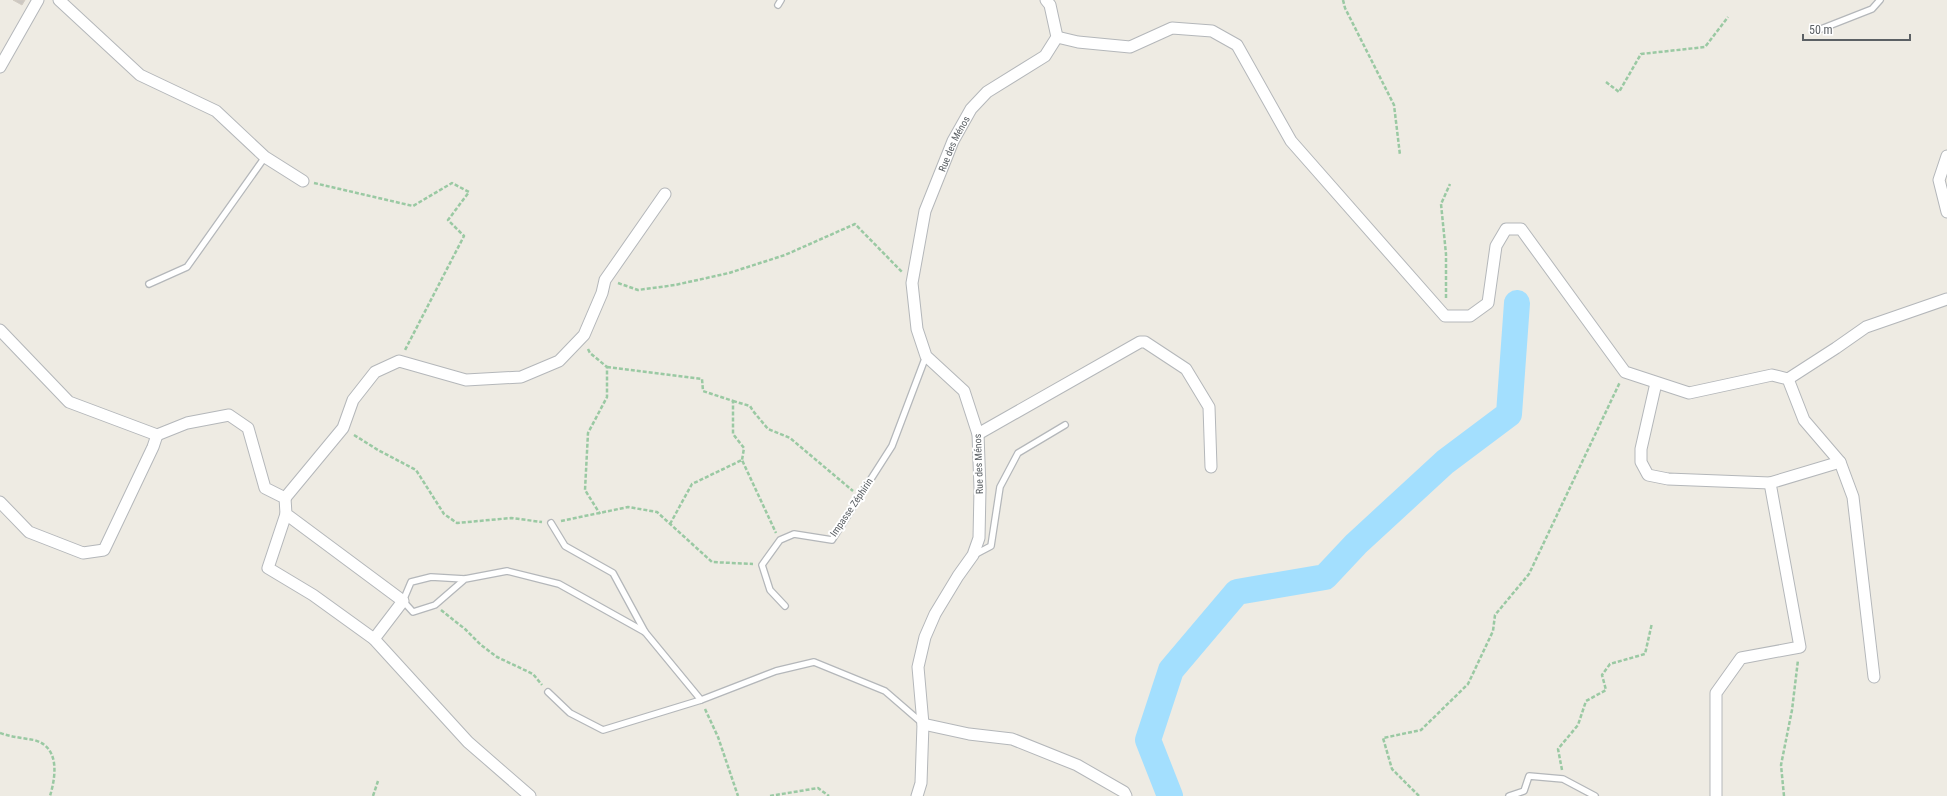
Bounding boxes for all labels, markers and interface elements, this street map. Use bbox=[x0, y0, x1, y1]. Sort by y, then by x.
scale bar bbox=[1803, 16, 1910, 42]
text: 50 m bbox=[1809, 23, 1833, 37]
street label: Rue des Ménos bbox=[936, 114, 972, 173]
street label: Rue des Ménos bbox=[972, 433, 985, 494]
street label: Impasse Zéphirin bbox=[828, 476, 875, 539]

